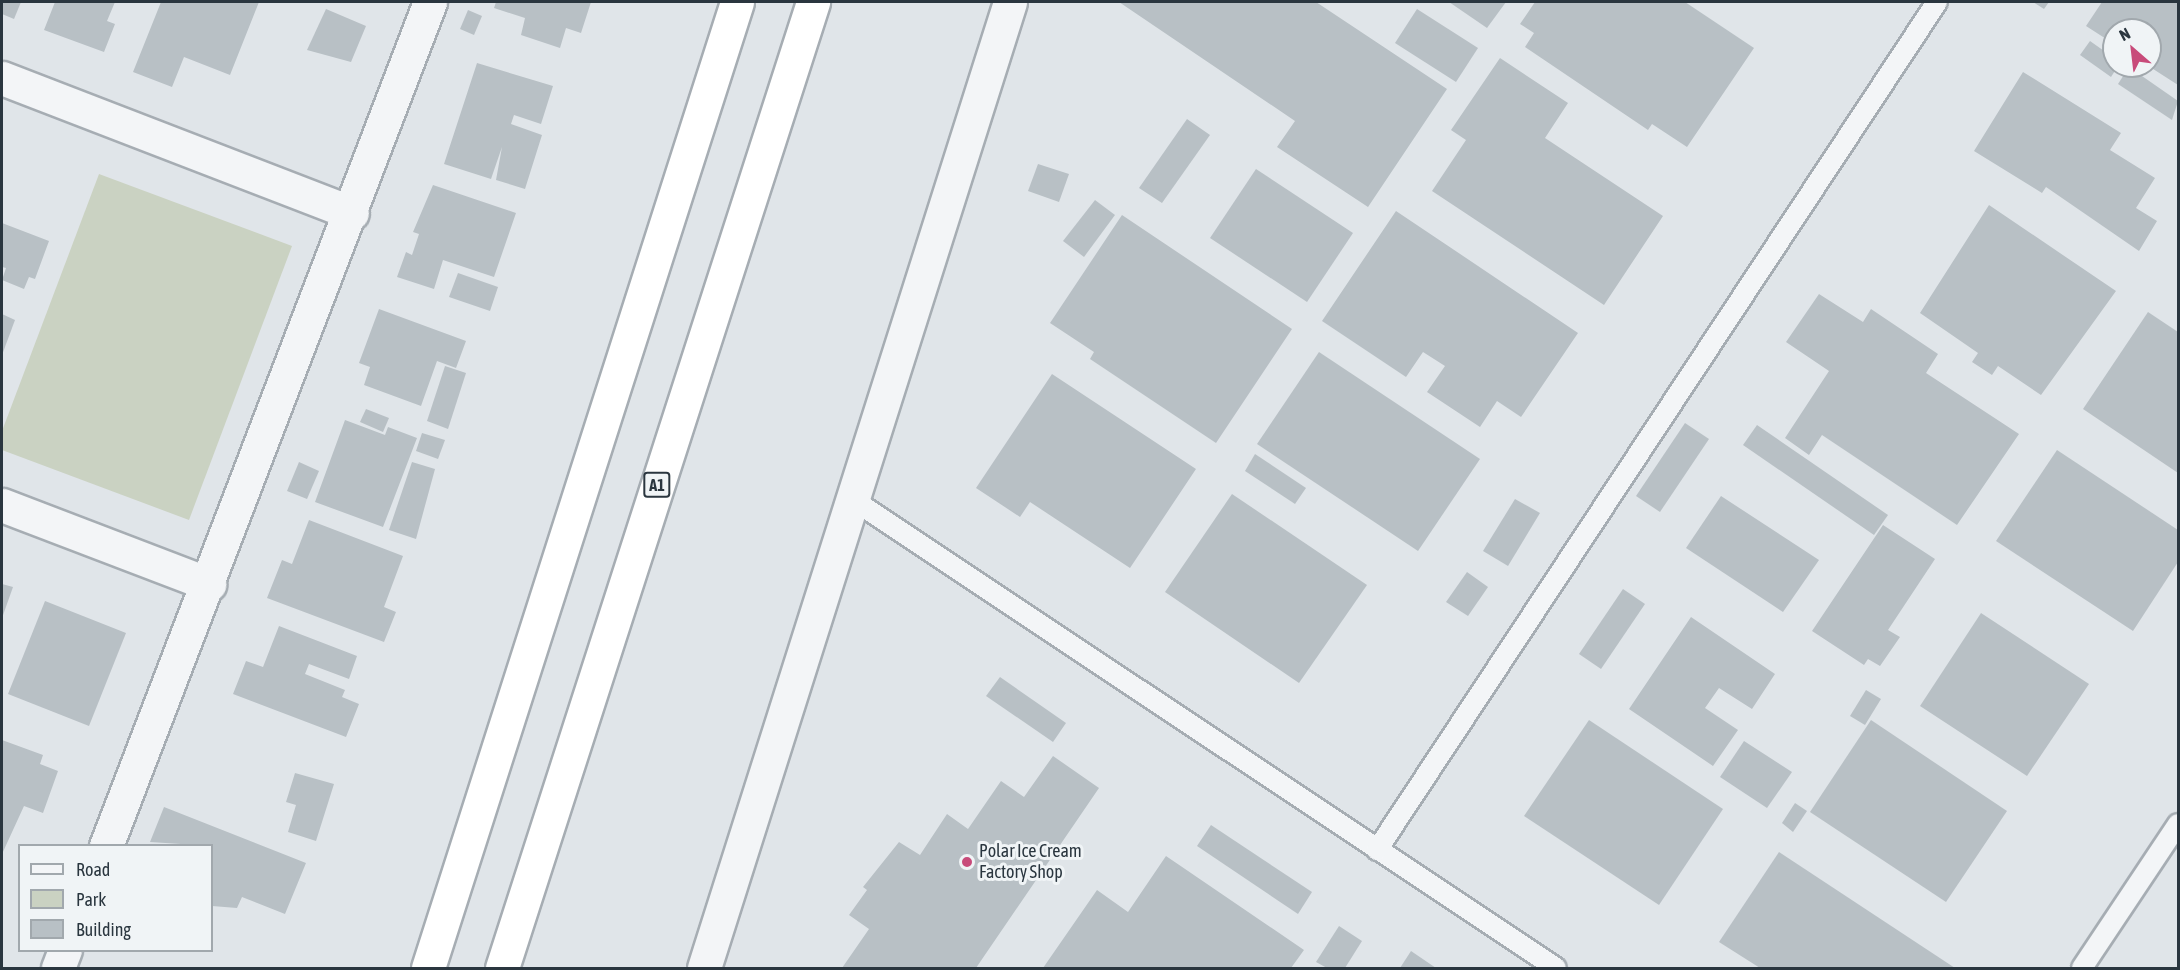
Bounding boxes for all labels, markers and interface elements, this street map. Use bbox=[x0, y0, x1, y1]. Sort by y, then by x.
north arrow bbox=[2102, 18, 2162, 78]
text: N bbox=[2116, 24, 2133, 44]
road number: A1 bbox=[642, 472, 672, 498]
place label: Polar Ice Cream Factory Shop bbox=[979, 841, 1082, 884]
legend bbox=[18, 844, 213, 952]
marker: Polar Ice Cream Factory Shop bbox=[960, 855, 974, 869]
text: Road bbox=[76, 859, 110, 880]
text: Park bbox=[76, 889, 106, 910]
text: Building bbox=[76, 919, 131, 940]

